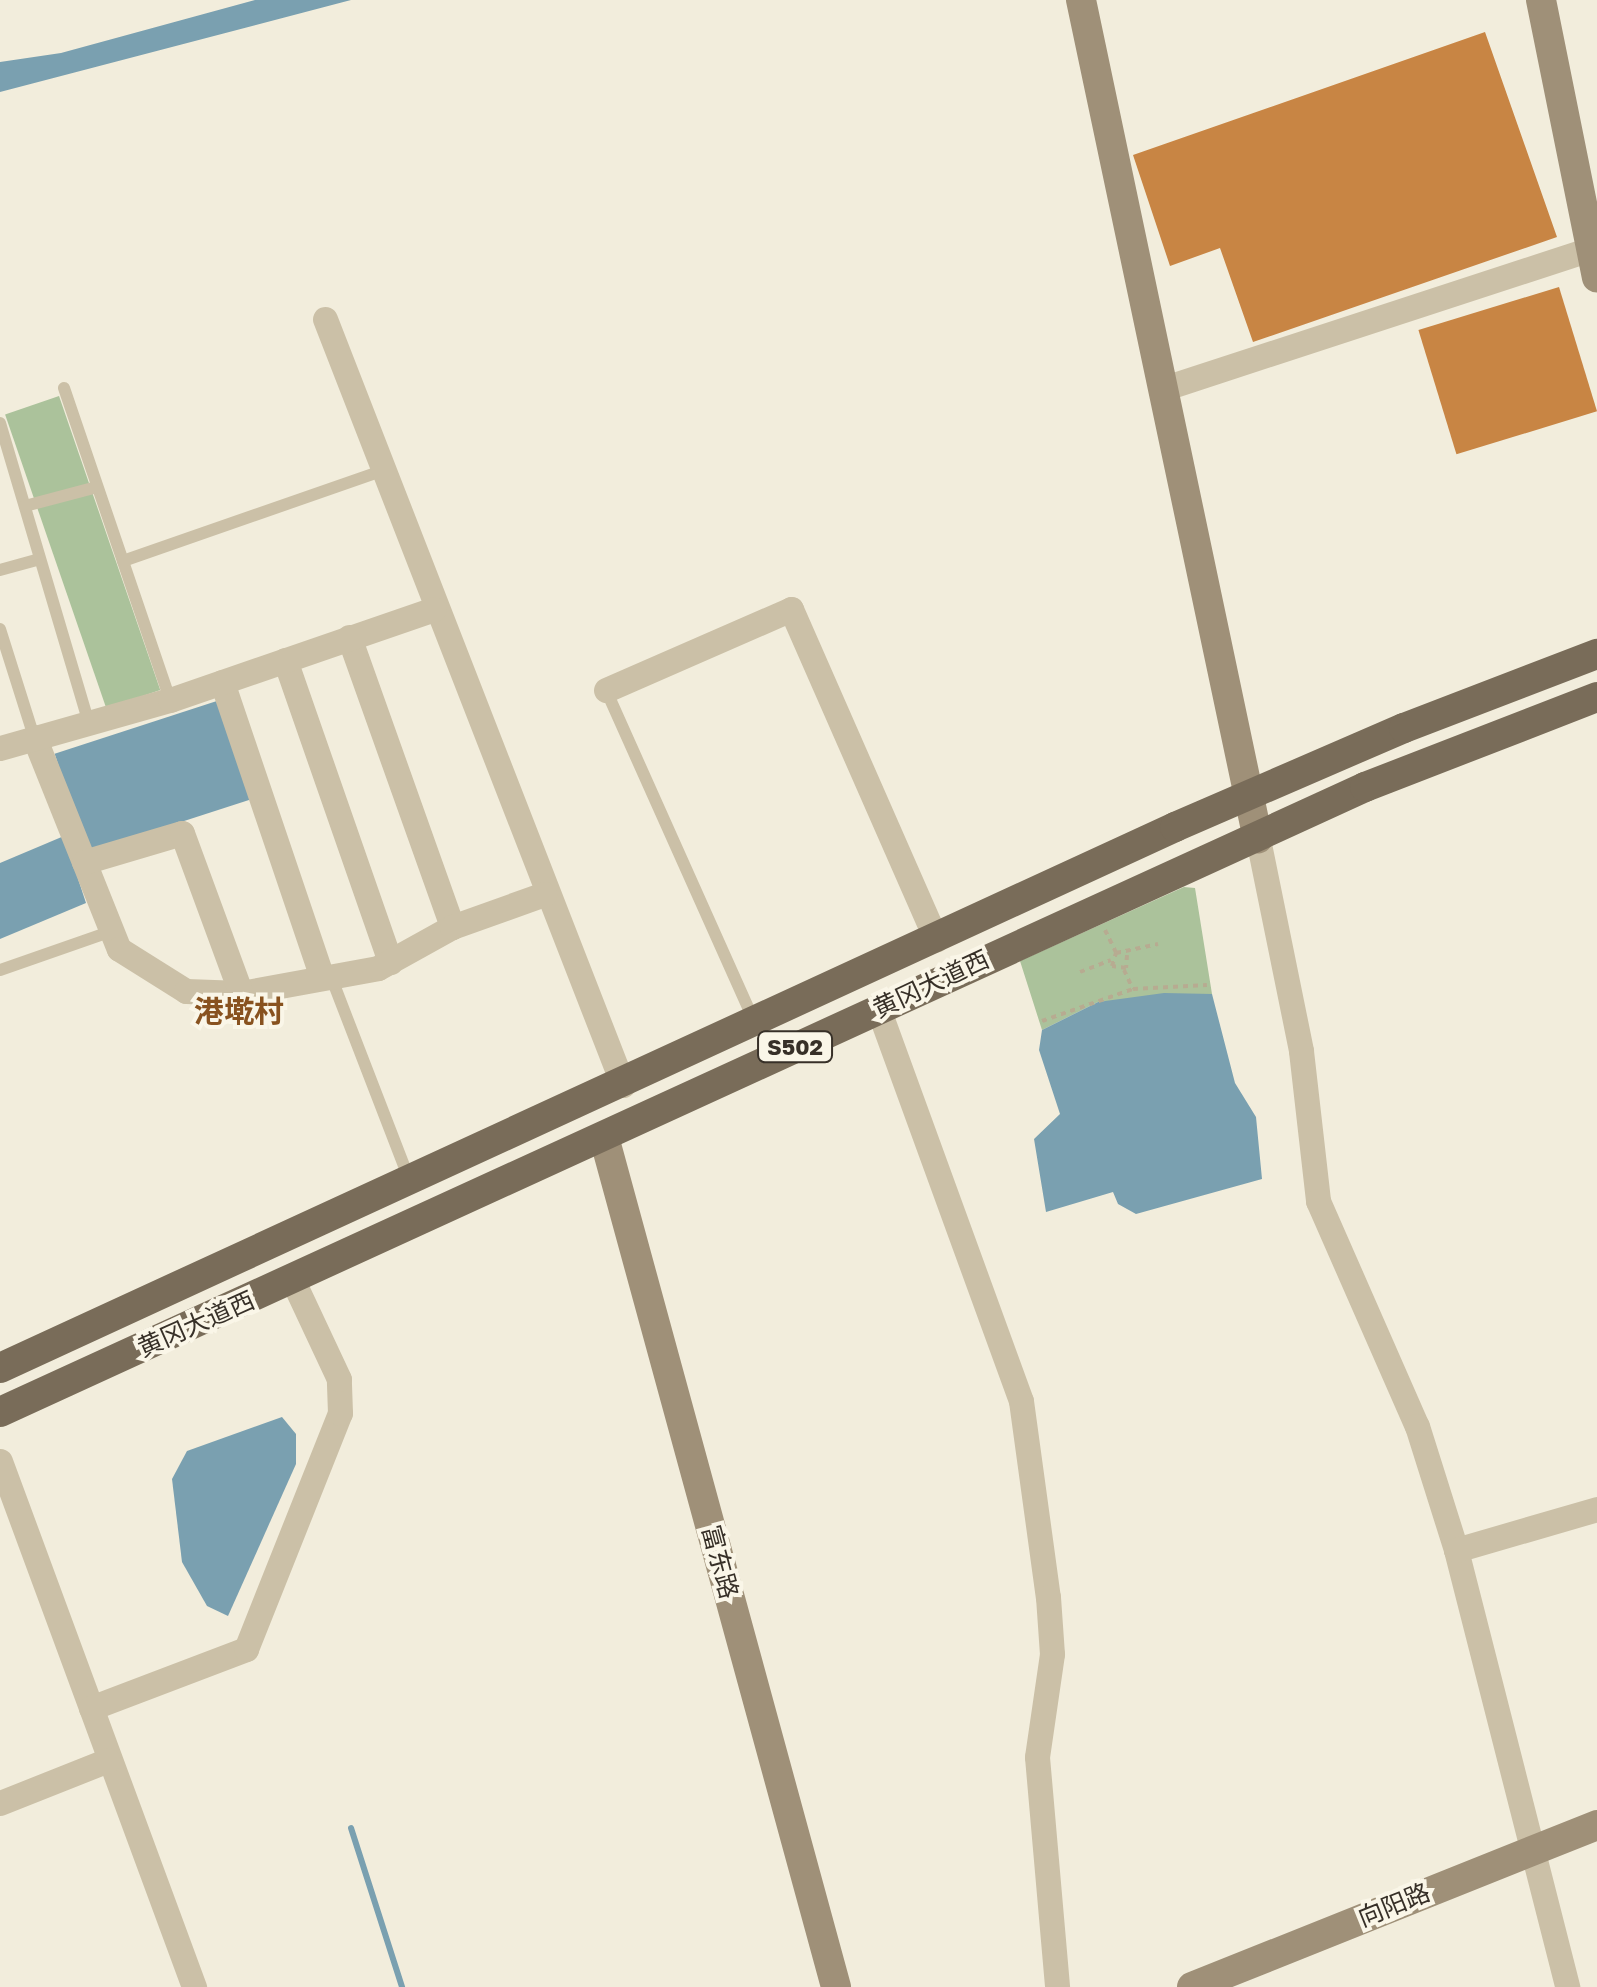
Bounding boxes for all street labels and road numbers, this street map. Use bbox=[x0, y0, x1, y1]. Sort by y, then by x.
street label: 黄冈大道西 bbox=[868, 944, 994, 1024]
road number: S502 bbox=[755, 1030, 835, 1064]
street label: 黄冈大道西 bbox=[133, 1285, 259, 1363]
street label: 富东路 bbox=[696, 1522, 744, 1602]
street label: 向阳路 bbox=[1354, 1877, 1434, 1933]

